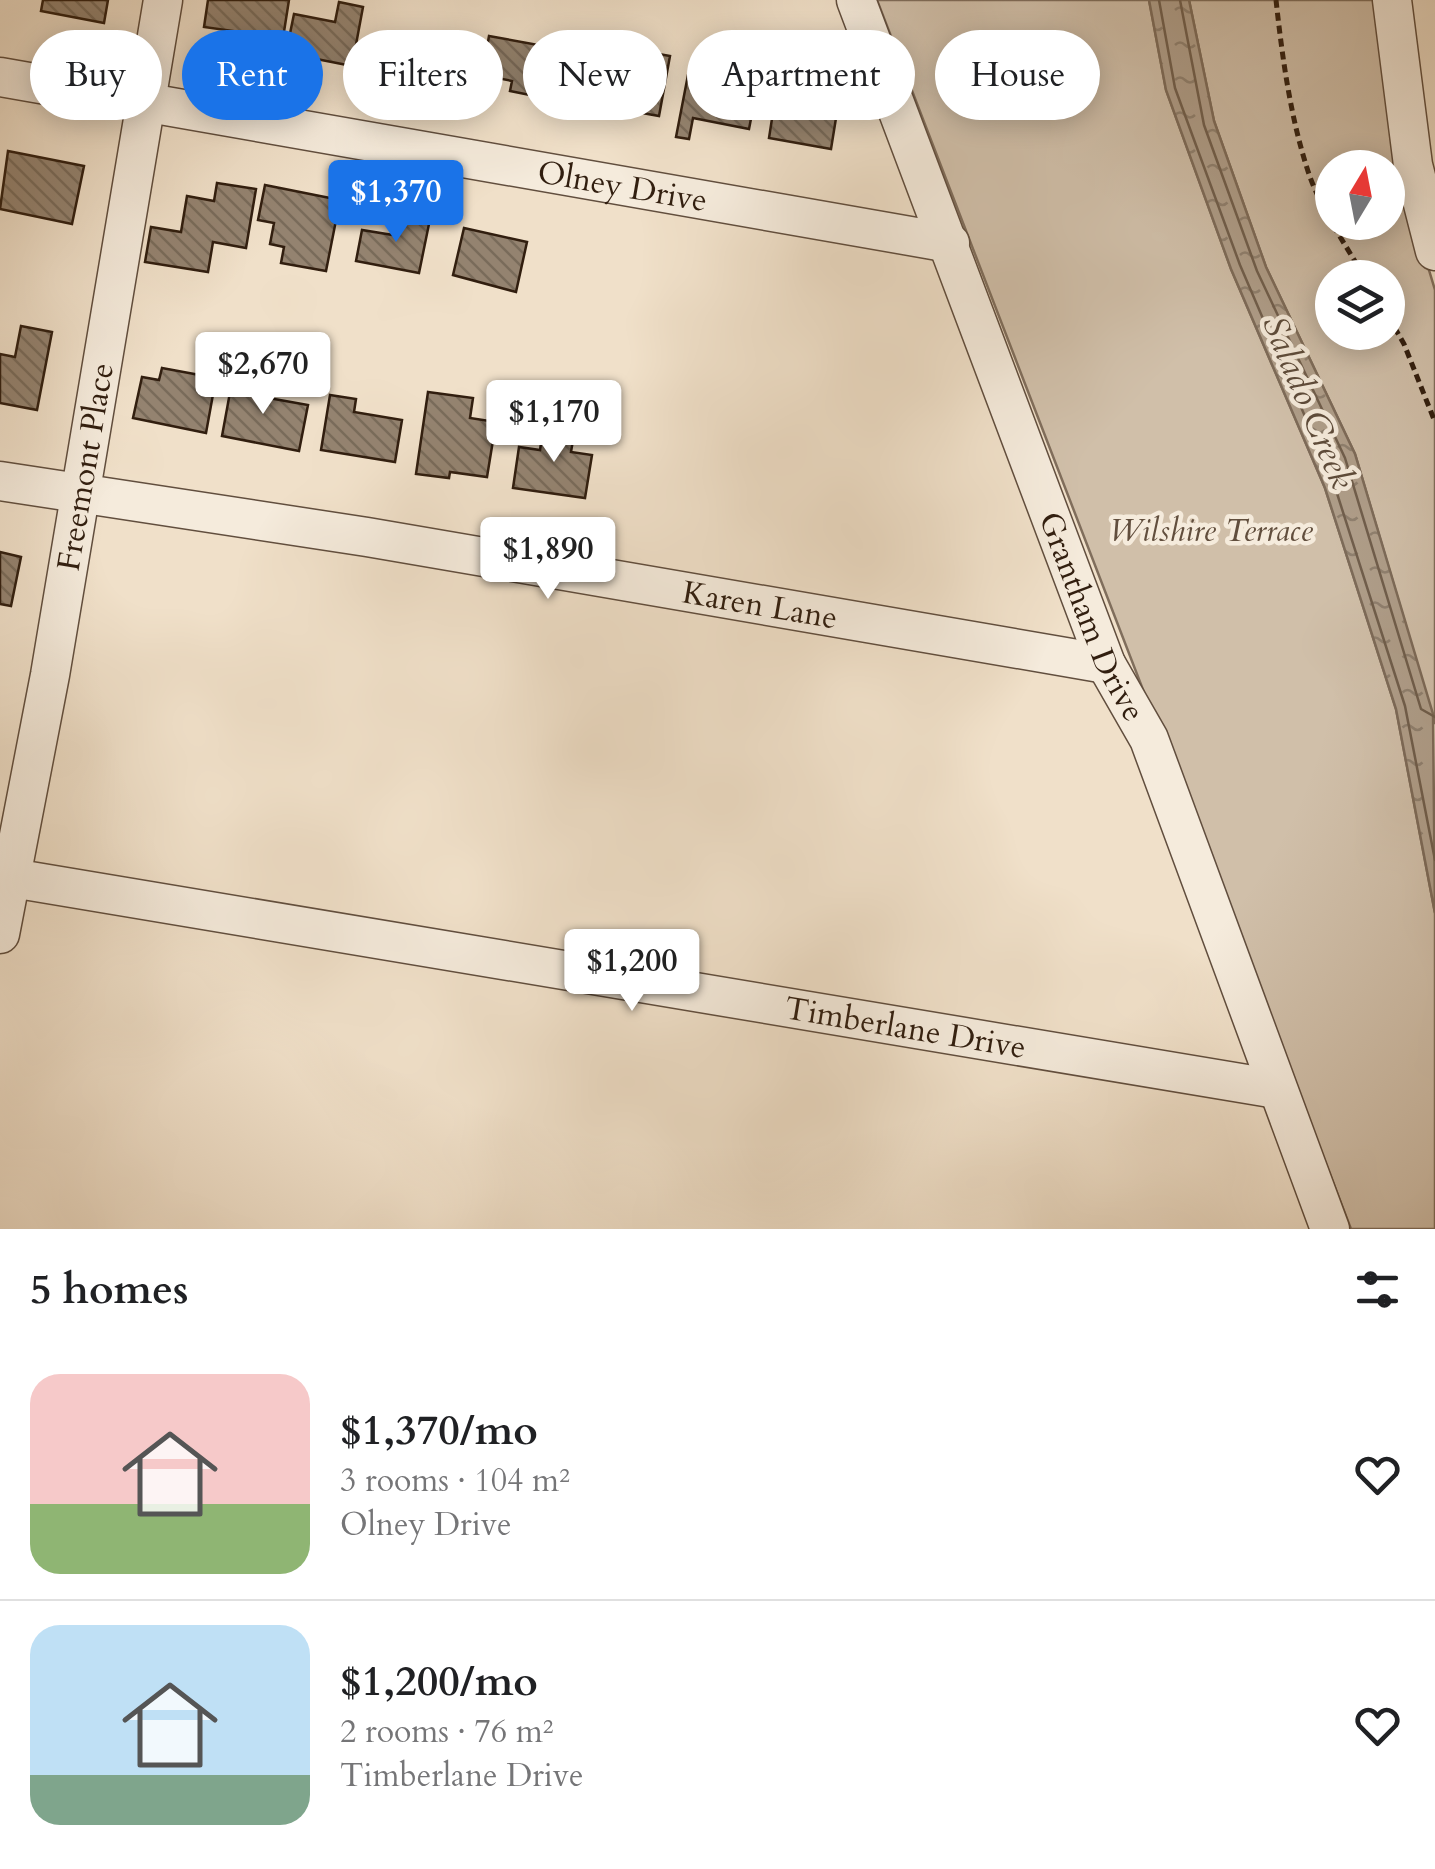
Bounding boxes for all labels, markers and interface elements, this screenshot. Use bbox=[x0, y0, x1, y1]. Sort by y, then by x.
chip: Buy bbox=[30, 30, 162, 120]
chip: Rent bbox=[182, 30, 323, 120]
chip: Filters bbox=[343, 30, 503, 120]
chip: New bbox=[523, 30, 667, 120]
chip: Apartment bbox=[687, 30, 915, 120]
chip: House bbox=[935, 30, 1100, 120]
street label: Olney Drive bbox=[534, 150, 711, 223]
north arrow bbox=[1315, 150, 1405, 240]
map controls bbox=[1315, 150, 1405, 350]
pin: $1,370 bbox=[315, 160, 477, 245]
text: $1,370 bbox=[350, 170, 442, 214]
button: layers bbox=[1315, 260, 1405, 350]
water label: Salado Creek bbox=[1250, 308, 1366, 497]
pin: $2,670 bbox=[182, 332, 344, 417]
text: $2,670 bbox=[217, 342, 309, 386]
street label: Freemont Place bbox=[47, 360, 125, 574]
pin: $1,170 bbox=[473, 380, 635, 465]
text: $1,170 bbox=[508, 390, 600, 434]
street label: Grantham Drive bbox=[1028, 506, 1155, 729]
park label: Wilshire Terrace bbox=[1109, 509, 1313, 553]
pin: $1,890 bbox=[467, 517, 629, 602]
text: $1,890 bbox=[502, 527, 594, 571]
street label: Karen Lane bbox=[679, 571, 841, 640]
pin: $1,200 bbox=[551, 929, 713, 1014]
text: $1,200 bbox=[586, 939, 678, 983]
street label: Timberlane Drive bbox=[782, 986, 1029, 1070]
text: 5 homes bbox=[30, 1261, 188, 1318]
icon: filters bbox=[1350, 1262, 1405, 1317]
text: $1,370/mo bbox=[340, 1402, 538, 1459]
icon: home bbox=[110, 1414, 230, 1534]
icon: heart bbox=[1350, 1447, 1405, 1502]
text: 3 rooms · 104 m² bbox=[340, 1459, 570, 1503]
text: Olney Drive bbox=[340, 1503, 511, 1547]
text: $1,200/mo bbox=[340, 1653, 538, 1710]
icon: home bbox=[110, 1665, 230, 1785]
icon: heart bbox=[1350, 1698, 1405, 1753]
text: 2 rooms · 76 m² bbox=[340, 1710, 553, 1754]
text: Timberlane Drive bbox=[340, 1754, 584, 1798]

